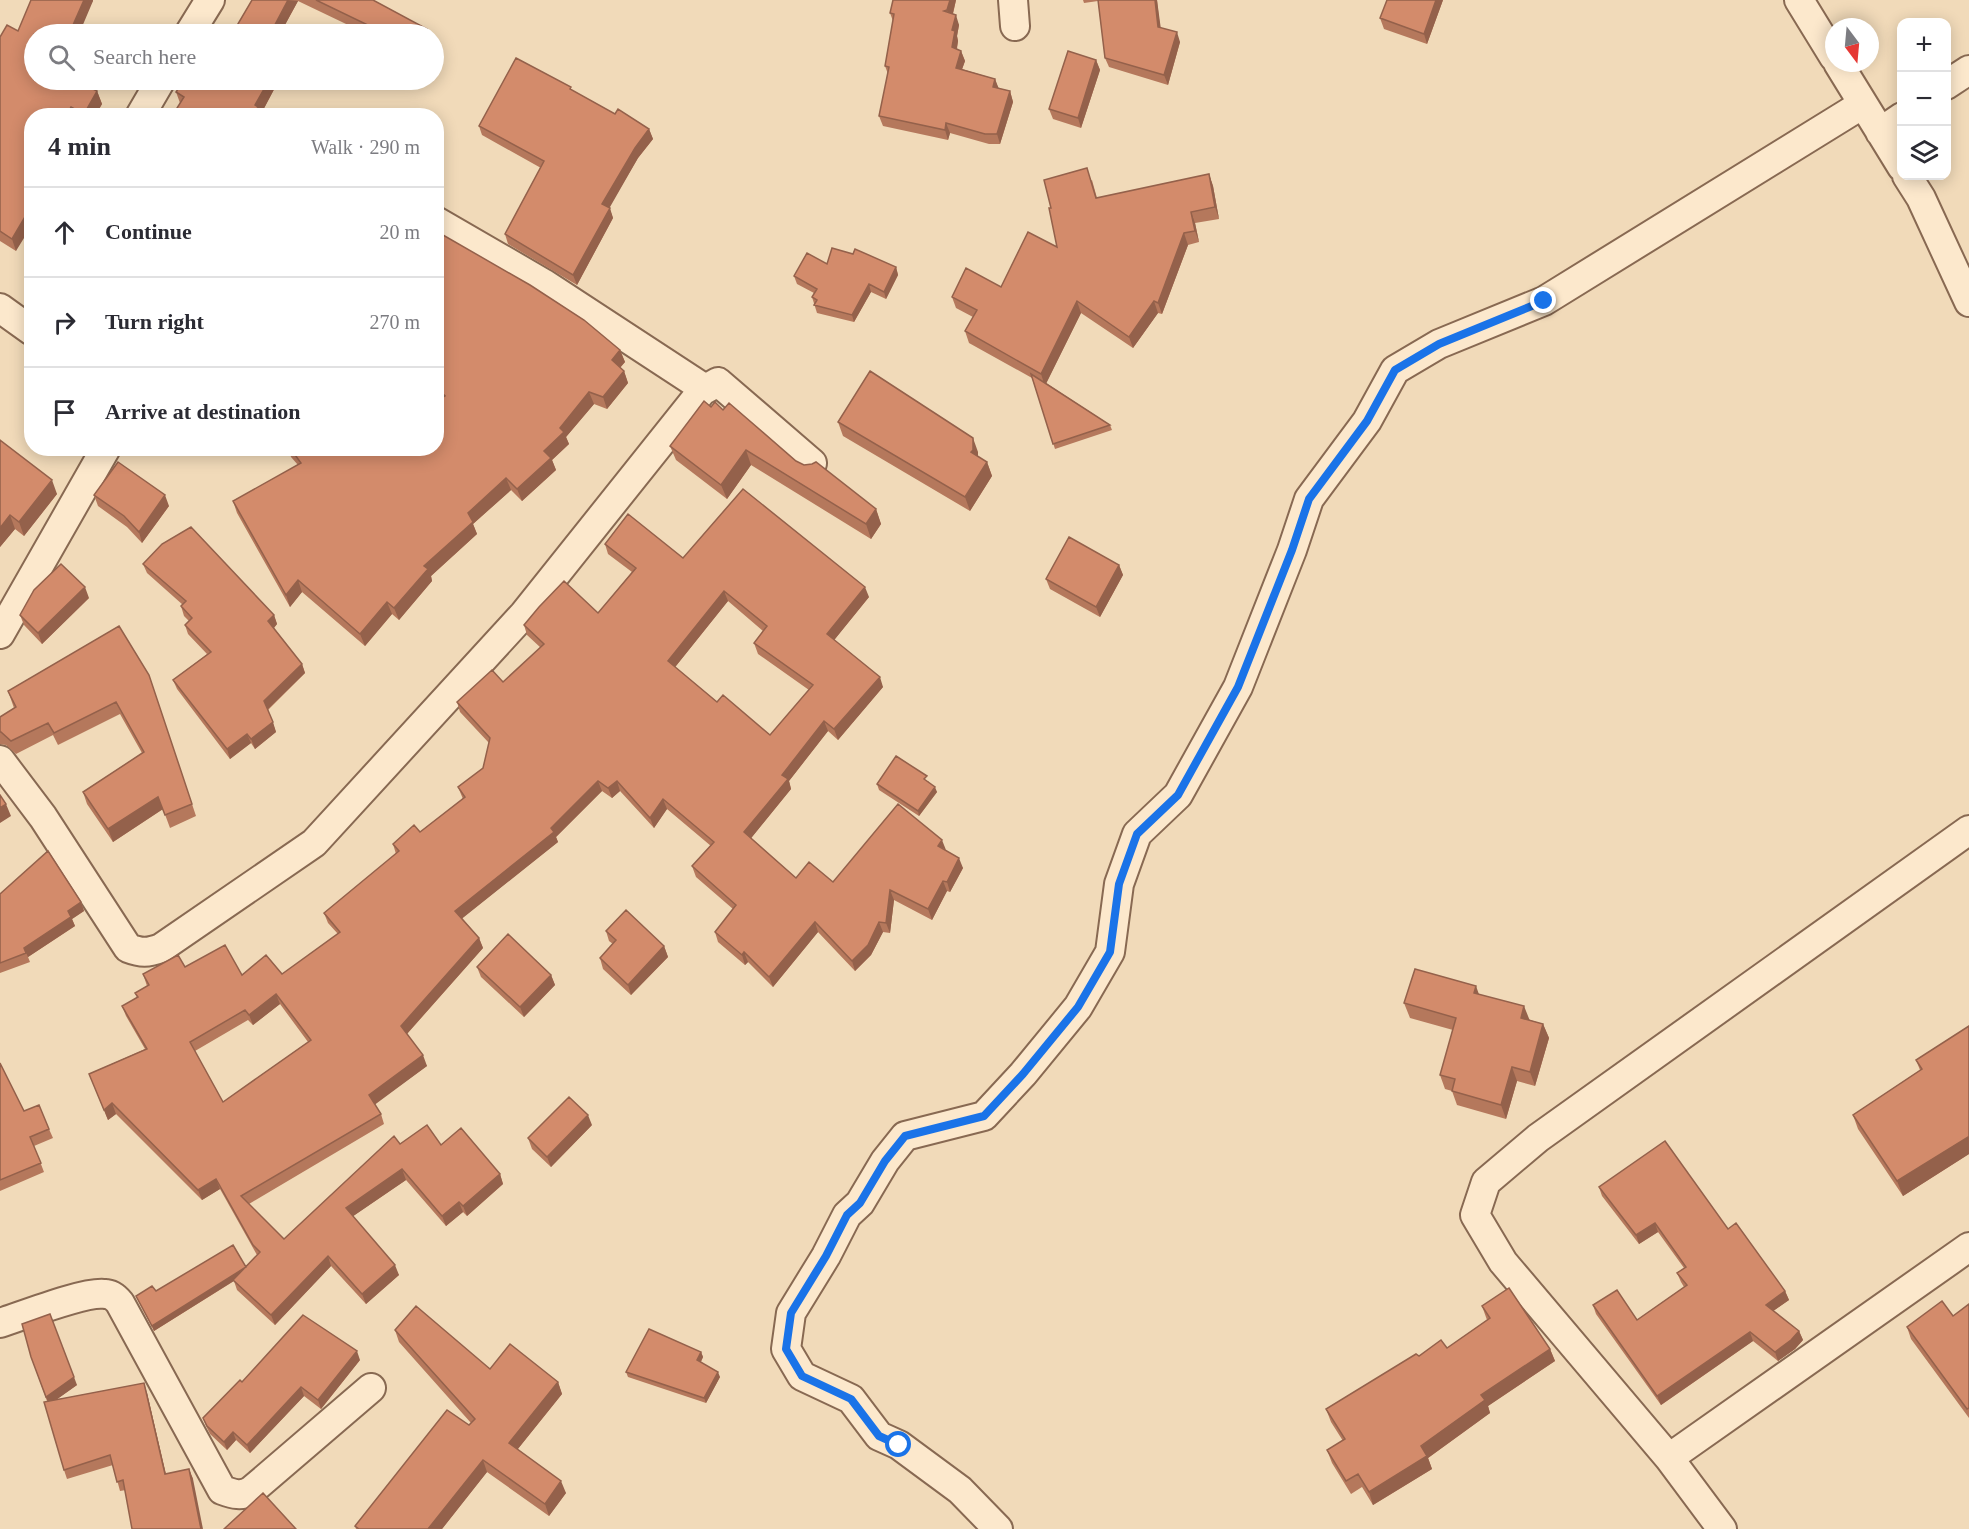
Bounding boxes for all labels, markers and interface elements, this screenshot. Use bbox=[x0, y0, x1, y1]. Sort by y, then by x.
north arrow bbox=[1825, 18, 1879, 72]
map controls bbox=[1897, 18, 1951, 180]
button: + bbox=[1897, 18, 1951, 72]
search box bbox=[24, 24, 444, 90]
icon: search bbox=[45, 41, 78, 74]
text: Search here bbox=[93, 44, 196, 69]
button: − bbox=[1897, 72, 1951, 126]
button: layers bbox=[1897, 126, 1951, 180]
text: 4 min bbox=[48, 132, 111, 161]
text: Walk · 290 m bbox=[311, 136, 420, 158]
icon: ahead bbox=[48, 216, 81, 249]
text: Continue bbox=[105, 219, 192, 244]
text: 20 m bbox=[379, 221, 420, 243]
route end bbox=[1530, 287, 1556, 313]
icon: right bbox=[48, 306, 81, 339]
text: Turn right bbox=[105, 309, 204, 334]
text: 270 m bbox=[369, 311, 420, 333]
icon: arrive bbox=[48, 396, 81, 429]
text: Arrive at destination bbox=[105, 399, 301, 424]
route start bbox=[885, 1431, 911, 1457]

